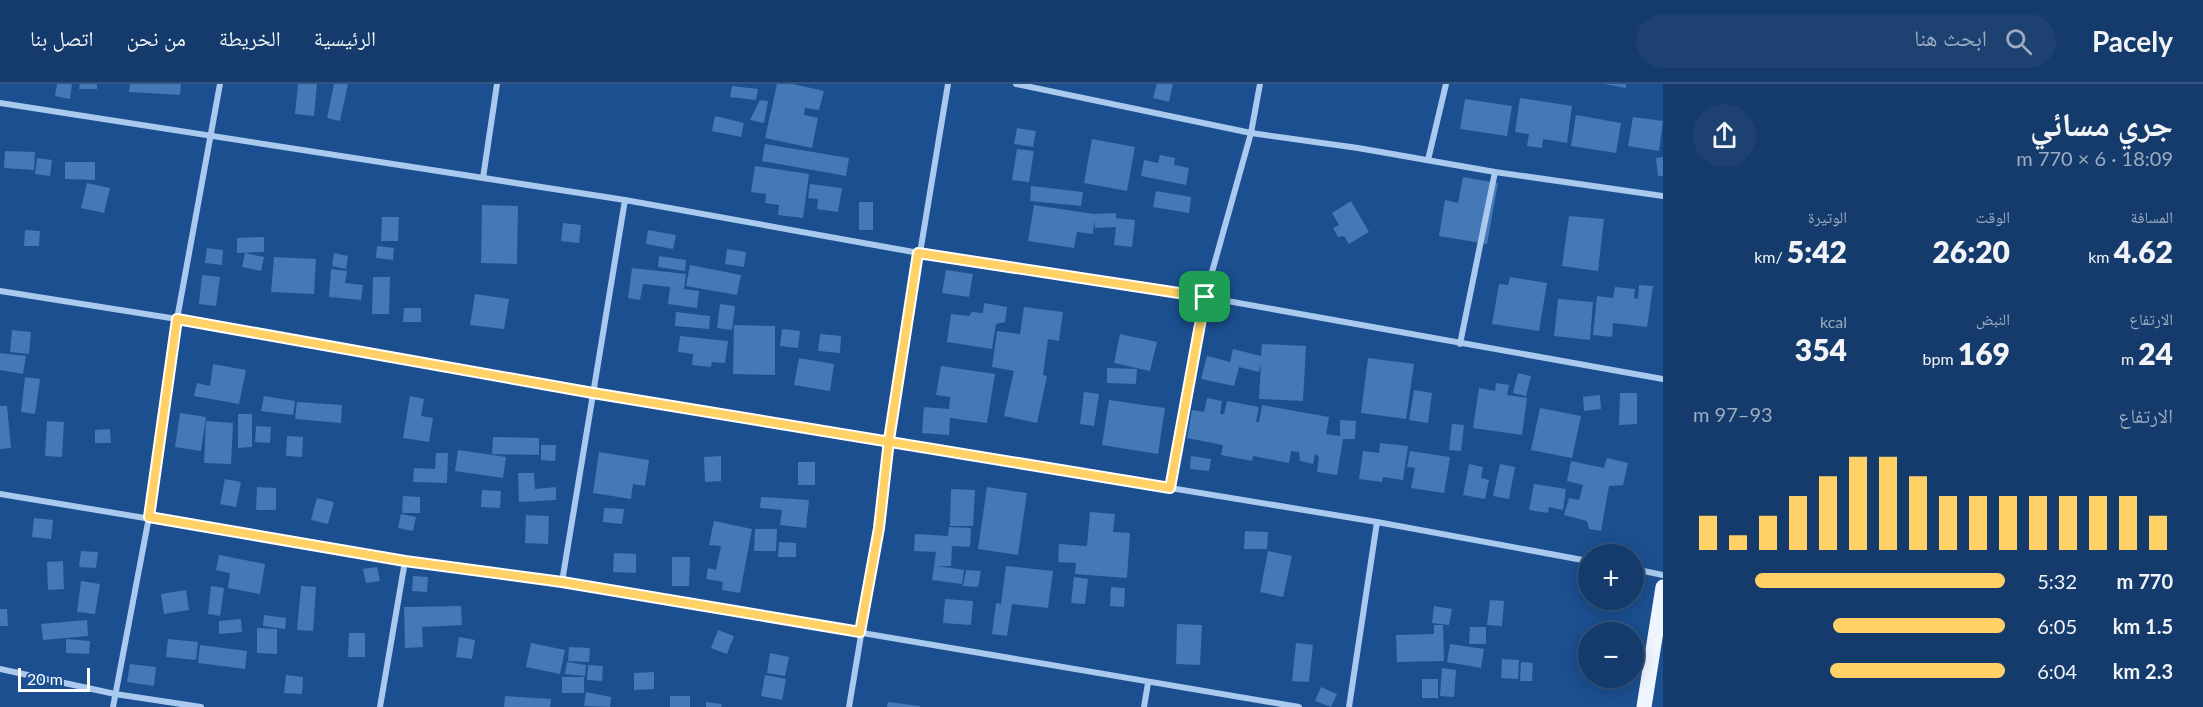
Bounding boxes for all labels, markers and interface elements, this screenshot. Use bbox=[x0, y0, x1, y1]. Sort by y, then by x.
search box bbox=[1636, 14, 2056, 68]
text: ابحث هنا bbox=[1914, 24, 1987, 51]
text: Pacely bbox=[2092, 24, 2173, 58]
text: اتصل بنا bbox=[30, 25, 94, 50]
text: من نحن bbox=[127, 25, 186, 50]
text: الخريطة bbox=[219, 25, 281, 50]
text: الرئيسية bbox=[314, 25, 376, 50]
icon: search bbox=[2002, 25, 2035, 58]
text: جري مسائي bbox=[2030, 103, 2173, 143]
button: share bbox=[1693, 104, 1756, 167]
text: 18:09 · 6 × 770 m bbox=[2016, 146, 2173, 170]
text: الوتيرة bbox=[1808, 207, 1847, 226]
text: الوقت bbox=[1976, 207, 2010, 226]
text: المسافة bbox=[2131, 207, 2173, 226]
text: 5:42 bbox=[1787, 233, 1847, 269]
text: 26:20 bbox=[1932, 233, 2010, 269]
text: 4.62 bbox=[2114, 233, 2173, 269]
text: /km bbox=[1754, 247, 1787, 266]
text: km bbox=[2088, 247, 2114, 266]
pin bbox=[1179, 271, 1230, 322]
icon: arrive bbox=[1188, 280, 1221, 313]
text: النبض bbox=[1976, 309, 2010, 328]
text: الارتفاع bbox=[2129, 309, 2173, 328]
text: kcal bbox=[1820, 312, 1847, 331]
text: 354 bbox=[1795, 331, 1847, 367]
text: 169 bbox=[1958, 335, 2010, 371]
text: 24 bbox=[2138, 335, 2173, 371]
text: bpm bbox=[1923, 349, 1958, 368]
text: m bbox=[2121, 349, 2138, 368]
text: 93–97 m bbox=[1693, 402, 1773, 426]
text: الارتفاع bbox=[2118, 403, 2173, 427]
map controls bbox=[1578, 544, 1644, 688]
button: + bbox=[1578, 544, 1644, 610]
text: 5:32 bbox=[2037, 569, 2077, 593]
text: 770 m bbox=[2117, 569, 2173, 593]
text: 6:05 bbox=[2037, 614, 2077, 638]
text: 1.5 km bbox=[2113, 614, 2173, 638]
button: − bbox=[1578, 622, 1644, 688]
text: 6:04 bbox=[2037, 659, 2077, 683]
text: 2.3 km bbox=[2113, 659, 2173, 683]
scale bar bbox=[18, 665, 90, 692]
text: 20 m bbox=[27, 669, 63, 688]

